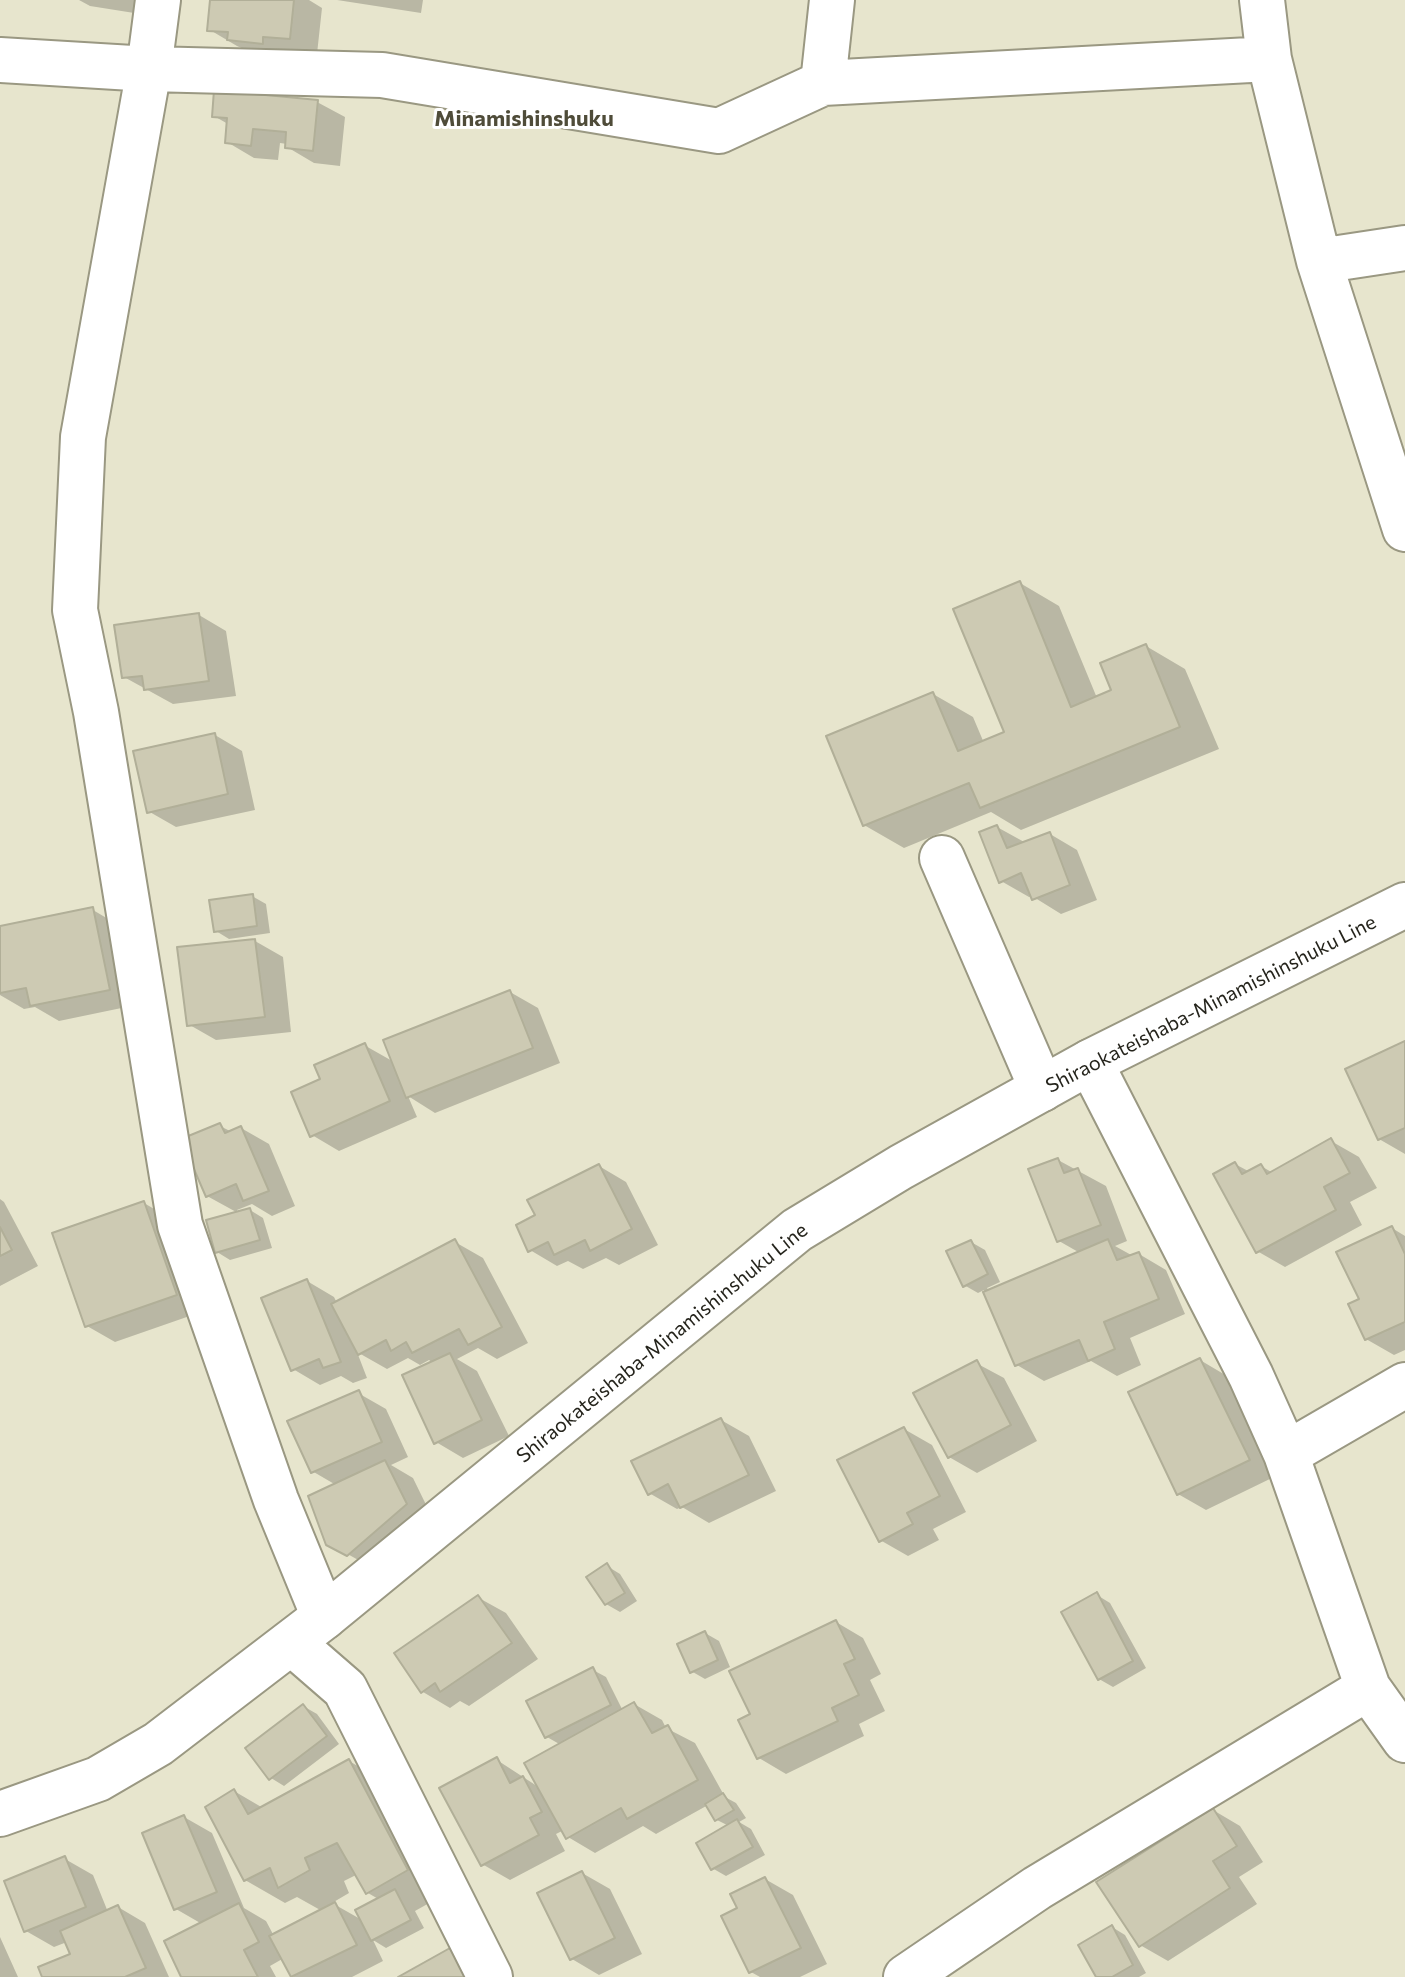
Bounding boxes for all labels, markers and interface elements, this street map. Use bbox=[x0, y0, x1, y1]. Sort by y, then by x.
district label: Minamishinshuku bbox=[434, 106, 614, 132]
street label: Shiraokateishaba-Minamishinshuku Line bbox=[1042, 910, 1380, 1098]
street label: Shiraokateishaba-Minamishinshuku Line bbox=[512, 1218, 812, 1468]

